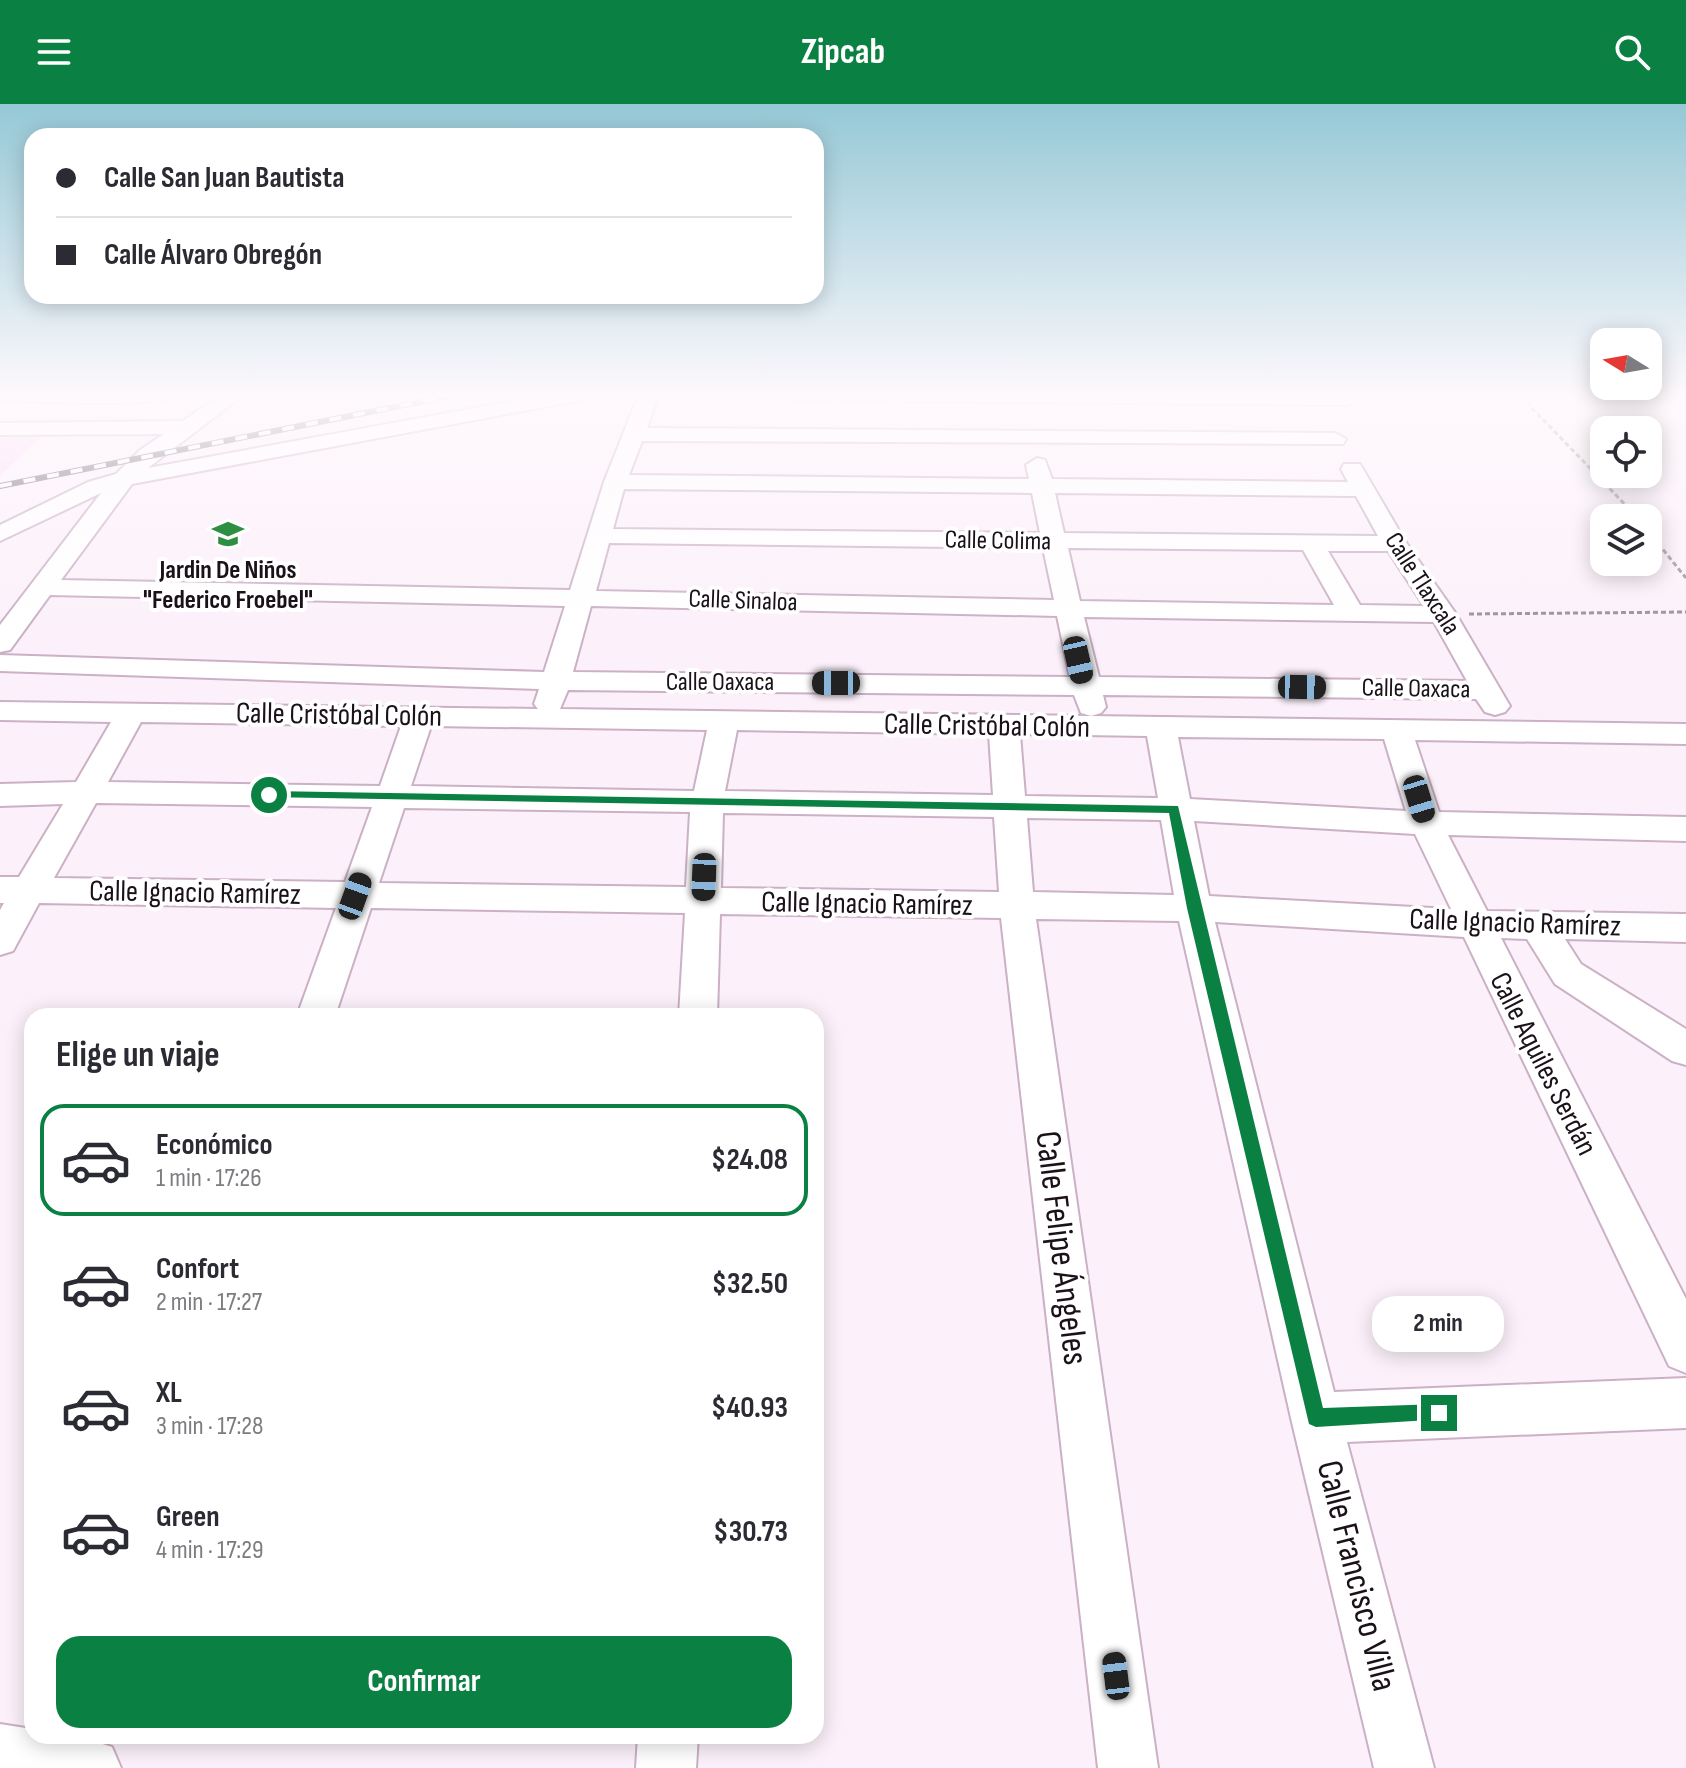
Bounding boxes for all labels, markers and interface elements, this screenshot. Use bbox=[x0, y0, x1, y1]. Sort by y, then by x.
icon: menu bbox=[32, 30, 76, 74]
icon: search bbox=[1610, 30, 1654, 74]
text: Zipcab bbox=[801, 31, 885, 74]
text: Calle San Juan Bautista bbox=[104, 160, 344, 196]
text: Calle Álvaro Obregón bbox=[104, 237, 322, 273]
north arrow bbox=[1590, 328, 1662, 400]
map controls bbox=[1590, 328, 1662, 576]
button: locate bbox=[1590, 416, 1662, 488]
button: layers bbox=[1590, 504, 1662, 576]
school or university icon: Jardin De Niños "Federico Froebel" bbox=[211, 517, 245, 551]
street label: Calle Colima bbox=[944, 525, 1052, 557]
street label: Calle Tlaxcala bbox=[1377, 527, 1467, 641]
place label: Jardin De Niños "Federico Froebel" bbox=[143, 555, 313, 616]
street label: Calle Sinaloa bbox=[688, 584, 798, 618]
car bbox=[1061, 634, 1095, 686]
street label: Calle Oaxaca bbox=[666, 667, 774, 698]
car bbox=[812, 671, 860, 695]
street label: Calle Oaxaca bbox=[1361, 673, 1471, 705]
car bbox=[1278, 675, 1326, 699]
street label: Calle Cristóbal Colón bbox=[236, 695, 442, 735]
street label: Calle Cristóbal Colón bbox=[884, 706, 1090, 746]
car bbox=[1401, 773, 1437, 825]
route start bbox=[251, 777, 287, 813]
car bbox=[691, 853, 717, 901]
car bbox=[336, 869, 374, 923]
street label: Calle Ignacio Ramírez bbox=[89, 873, 301, 913]
street label: Calle Ignacio Ramírez bbox=[761, 884, 973, 924]
street label: Calle Ignacio Ramírez bbox=[1409, 901, 1622, 945]
street label: Calle Aquiles Serdán bbox=[1481, 966, 1605, 1162]
text: Elige un viaje bbox=[56, 1034, 220, 1077]
icon: car bbox=[60, 1124, 132, 1196]
text: Económico bbox=[156, 1127, 273, 1163]
street label: Calle Felipe Ángeles bbox=[1025, 1129, 1097, 1367]
text: $24.08 bbox=[711, 1142, 788, 1178]
text: 1 min · 17:26 bbox=[156, 1163, 262, 1194]
icon: car bbox=[60, 1248, 132, 1320]
text: Confort bbox=[156, 1251, 239, 1287]
text: $32.50 bbox=[712, 1266, 788, 1302]
text: 2 min · 17:27 bbox=[156, 1287, 262, 1318]
callout: 2 min bbox=[1373, 1297, 1505, 1353]
text: 2 min bbox=[1413, 1308, 1463, 1339]
icon: car bbox=[60, 1372, 132, 1444]
text: XL bbox=[156, 1375, 182, 1411]
text: $40.93 bbox=[711, 1390, 788, 1426]
route end bbox=[1421, 1395, 1457, 1431]
text: 3 min · 17:28 bbox=[156, 1411, 263, 1442]
street label: Calle Francisco Villa bbox=[1307, 1456, 1405, 1696]
icon: car bbox=[60, 1496, 132, 1568]
text: Green bbox=[156, 1499, 220, 1535]
text: $30.73 bbox=[713, 1514, 788, 1550]
text: 4 min · 17:29 bbox=[156, 1535, 264, 1566]
button: Confirmar bbox=[56, 1636, 792, 1728]
car bbox=[1101, 1651, 1131, 1701]

